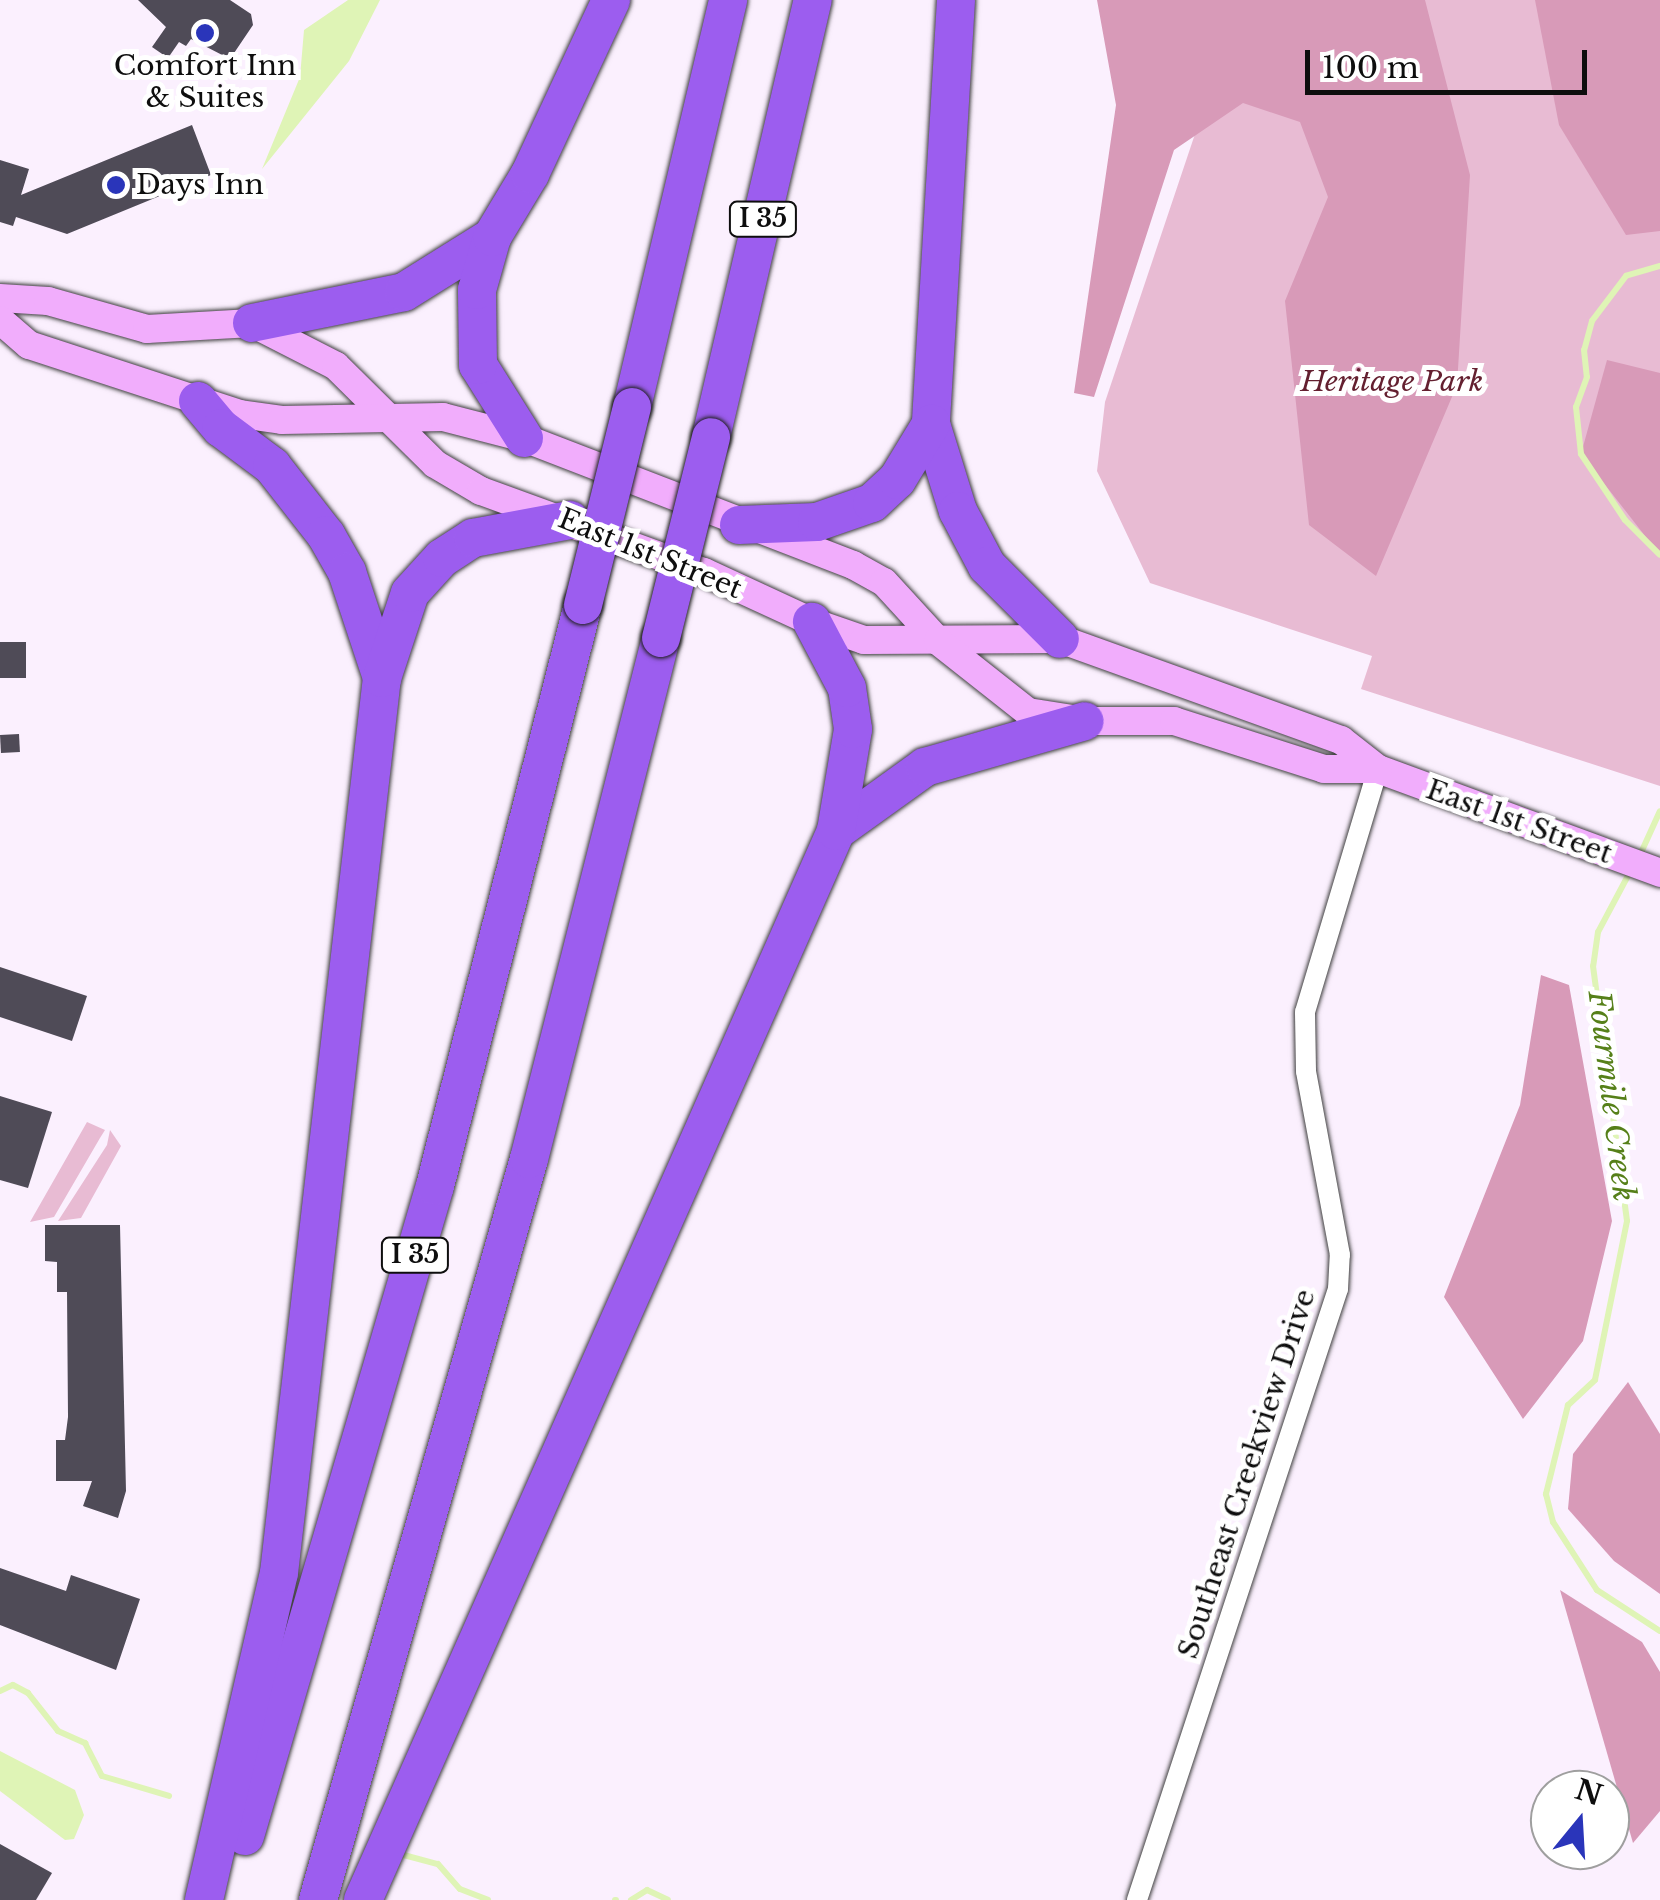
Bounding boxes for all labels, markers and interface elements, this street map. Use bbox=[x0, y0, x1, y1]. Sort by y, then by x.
marker: Comfort Inn & Suites bbox=[194, 22, 216, 44]
scale bar bbox=[1310, 30, 1592, 92]
place label: Comfort Inn & Suites bbox=[114, 49, 296, 115]
text: 100 m bbox=[1322, 49, 1419, 86]
place label: Days Inn bbox=[136, 168, 264, 202]
marker: Days Inn bbox=[105, 174, 127, 196]
road number: I 35 bbox=[728, 199, 798, 239]
park label: Heritage Park bbox=[1301, 365, 1483, 399]
street label: East 1st Street bbox=[553, 502, 747, 606]
street label: East 1st Street bbox=[1422, 773, 1616, 871]
water label: Fourmile Creek bbox=[1580, 989, 1642, 1203]
road number: I 35 bbox=[380, 1235, 450, 1275]
street label: Southeast Creekview Drive bbox=[1171, 1285, 1323, 1663]
north arrow bbox=[1530, 1770, 1630, 1870]
text: N bbox=[1571, 1772, 1607, 1814]

